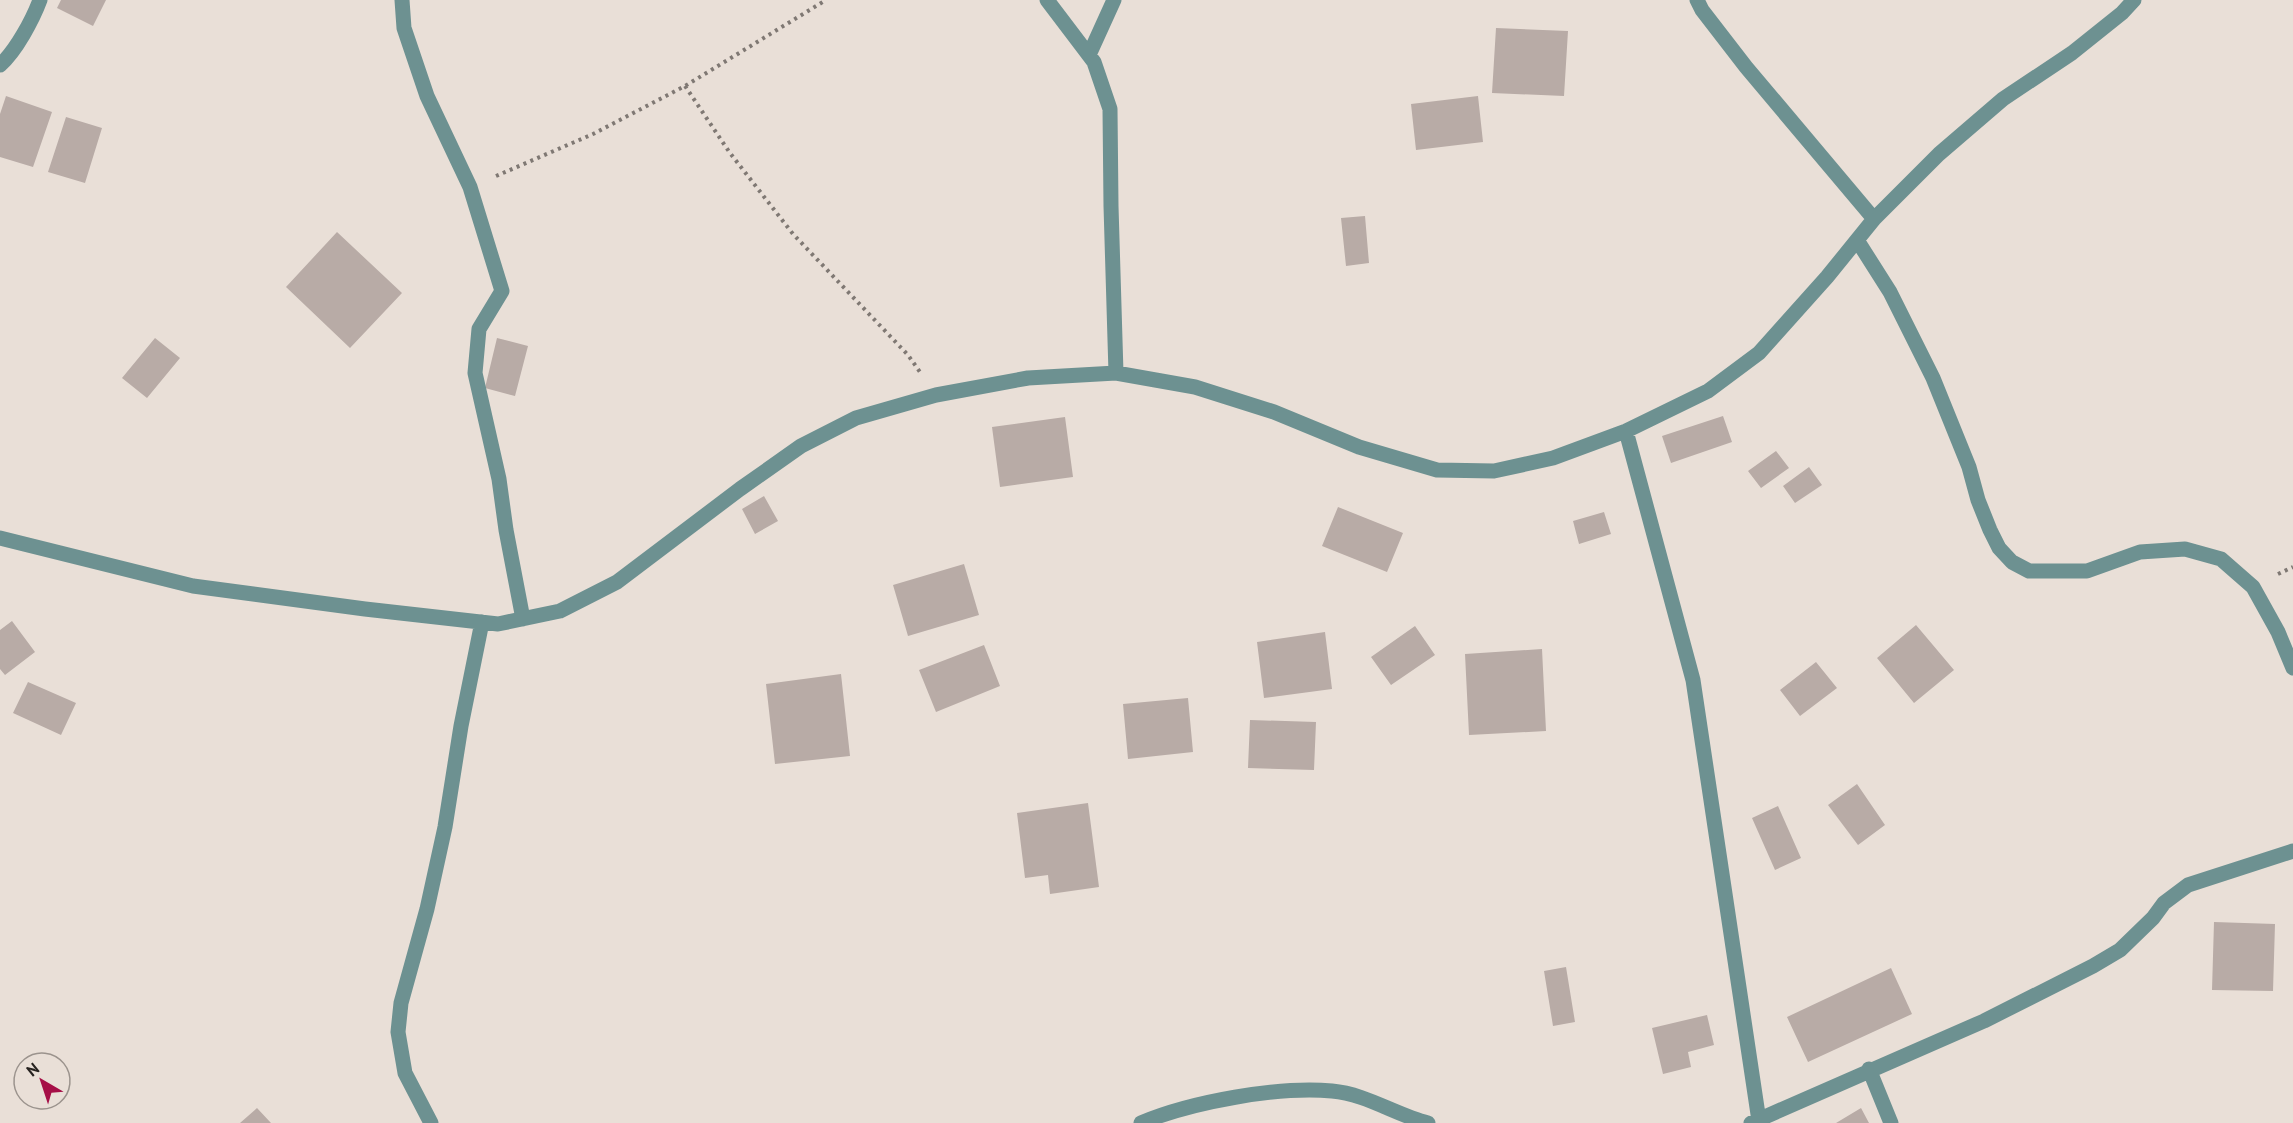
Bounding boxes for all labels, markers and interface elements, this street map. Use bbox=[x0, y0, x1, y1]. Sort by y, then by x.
north arrow bbox=[12, 1051, 72, 1111]
text: N bbox=[22, 1058, 43, 1080]

